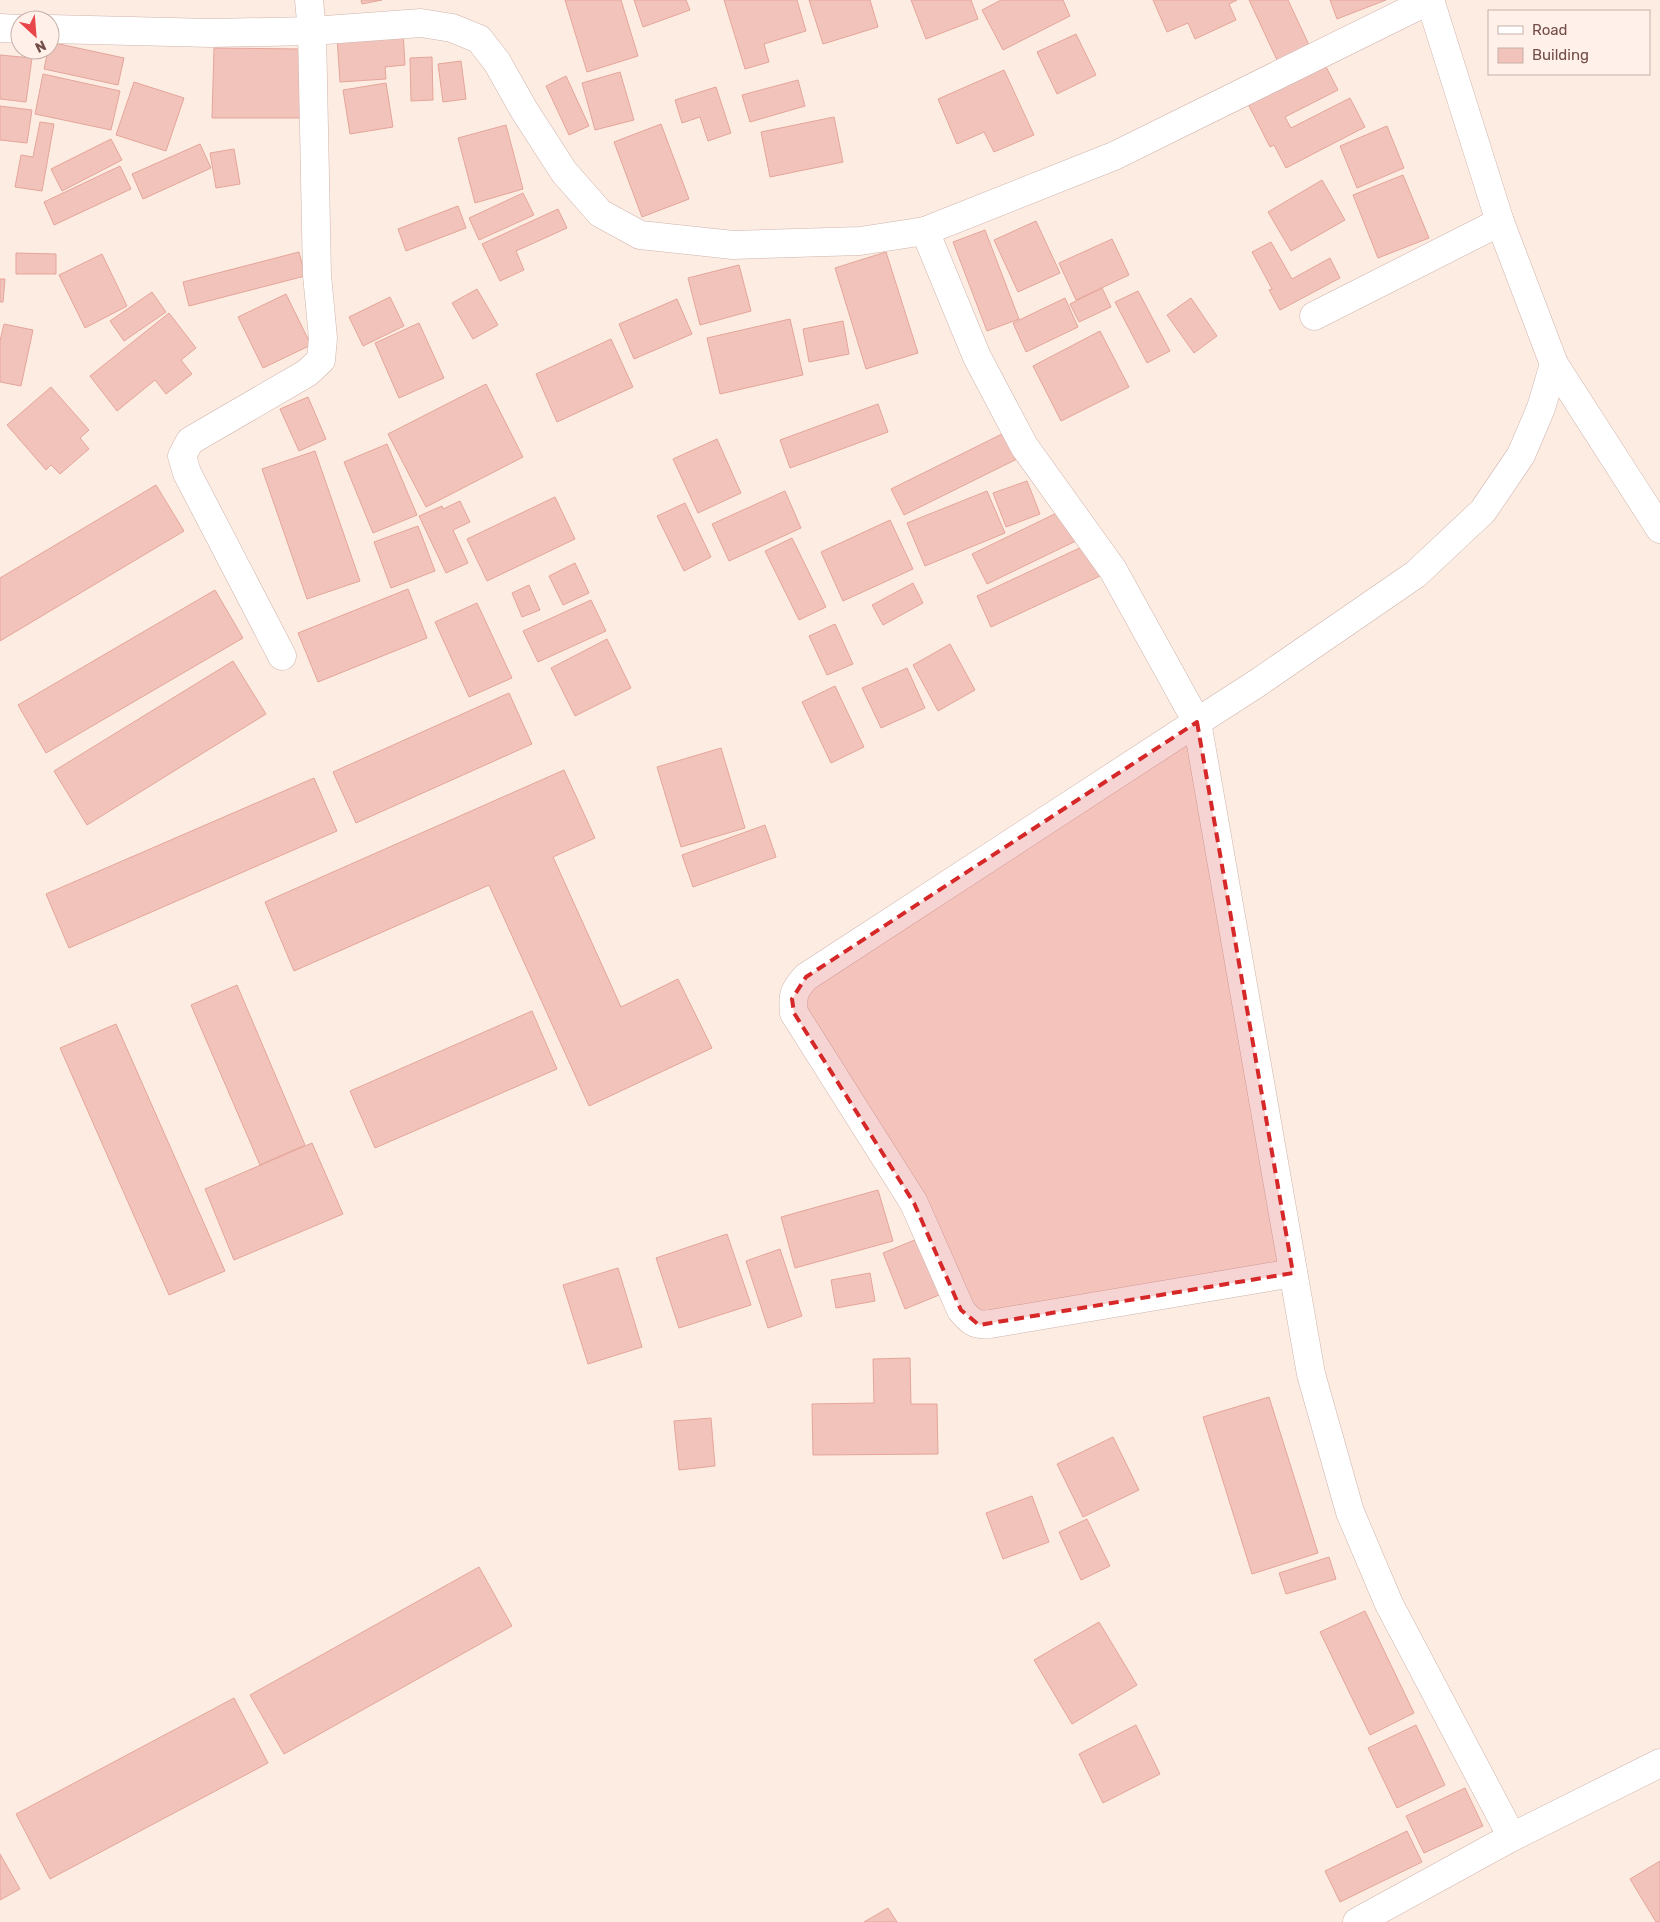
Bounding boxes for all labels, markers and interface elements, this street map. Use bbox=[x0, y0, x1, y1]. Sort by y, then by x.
north arrow bbox=[10, 10, 60, 60]
legend bbox=[1488, 10, 1650, 75]
text: Road bbox=[1532, 21, 1568, 39]
text: N bbox=[32, 36, 49, 56]
text: Building bbox=[1532, 46, 1589, 64]

